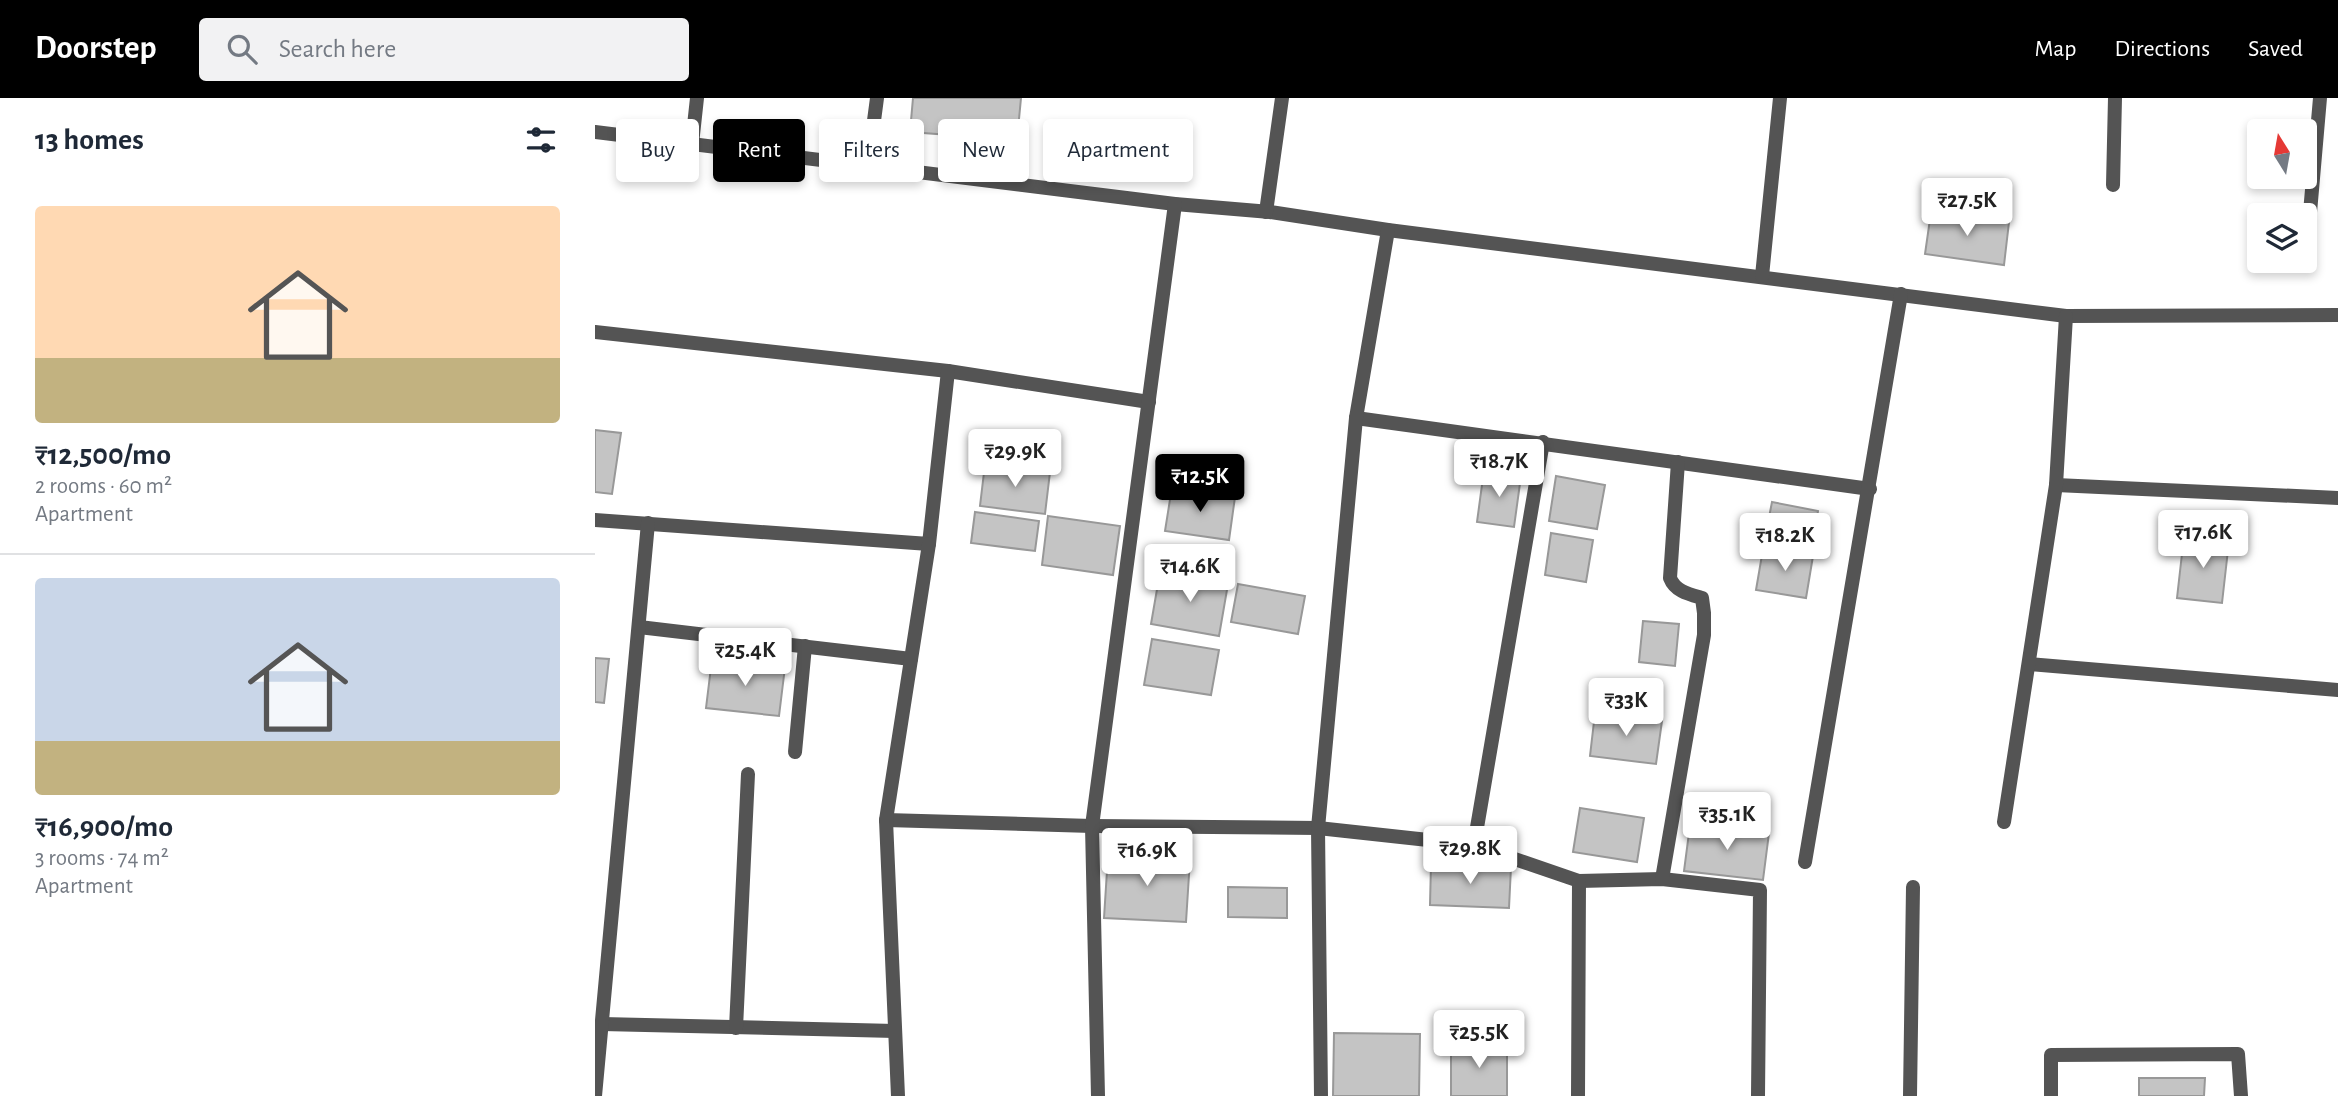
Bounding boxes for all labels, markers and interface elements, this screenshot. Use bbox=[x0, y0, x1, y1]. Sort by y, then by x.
search box bbox=[199, 18, 689, 81]
icon: search bbox=[223, 30, 261, 68]
text: Doorstep bbox=[35, 32, 157, 65]
text: Search here bbox=[279, 36, 396, 62]
text: Map bbox=[2034, 37, 2076, 61]
text: Directions bbox=[2114, 37, 2210, 61]
text: Saved bbox=[2248, 37, 2303, 61]
chip: Buy bbox=[616, 119, 699, 182]
chip: Rent bbox=[713, 119, 805, 182]
chip: Filters bbox=[819, 119, 924, 182]
chip: New bbox=[938, 119, 1029, 182]
chip: Apartment bbox=[1043, 119, 1193, 182]
north arrow bbox=[2247, 119, 2317, 189]
map controls bbox=[2247, 119, 2317, 273]
icon: filters bbox=[522, 121, 560, 159]
text: 13 homes bbox=[35, 125, 144, 155]
pin: ₹27.5K bbox=[1910, 178, 2024, 238]
text: ₹27.5K bbox=[1937, 189, 1997, 212]
button: layers bbox=[2247, 203, 2317, 273]
icon: home bbox=[235, 252, 361, 378]
pin: ₹29.9K bbox=[958, 430, 1072, 489]
text: ₹12,500/mo bbox=[35, 440, 171, 470]
text: ₹29.9K bbox=[984, 440, 1046, 463]
pin: ₹18.7K bbox=[1442, 440, 1556, 499]
text: ₹18.7K bbox=[1470, 450, 1528, 473]
pin: ₹12.5K bbox=[1143, 454, 1257, 514]
text: ₹12.5K bbox=[1171, 465, 1229, 488]
text: 2 rooms · 60 m² bbox=[35, 475, 172, 498]
text: Apartment bbox=[35, 503, 133, 526]
pin: ₹17.6K bbox=[2146, 510, 2260, 570]
pin: ₹18.2K bbox=[1728, 514, 1842, 573]
text: ₹17.6K bbox=[2174, 521, 2232, 544]
text: ₹18.2K bbox=[1756, 524, 1814, 547]
pin: ₹14.6K bbox=[1133, 545, 1247, 604]
text: ₹14.6K bbox=[1160, 555, 1220, 578]
icon: home bbox=[235, 624, 361, 750]
pin: ₹25.4K bbox=[688, 628, 802, 688]
text: ₹25.4K bbox=[715, 639, 775, 662]
pin: ₹33K bbox=[1585, 678, 1667, 738]
text: ₹33K bbox=[1605, 689, 1647, 712]
pin: ₹35.1K bbox=[1670, 792, 1784, 852]
text: ₹35.1K bbox=[1699, 803, 1755, 826]
text: ₹16,900/mo bbox=[35, 812, 173, 842]
pin: ₹29.8K bbox=[1413, 826, 1527, 886]
pin: ₹16.9K bbox=[1090, 828, 1204, 888]
text: ₹29.8K bbox=[1439, 837, 1501, 860]
text: ₹16.9K bbox=[1118, 839, 1176, 862]
text: 3 rooms · 74 m² bbox=[35, 847, 169, 870]
text: Apartment bbox=[35, 875, 133, 898]
pin: ₹25.5K bbox=[1422, 1010, 1536, 1070]
text: ₹25.5K bbox=[1449, 1021, 1509, 1044]

